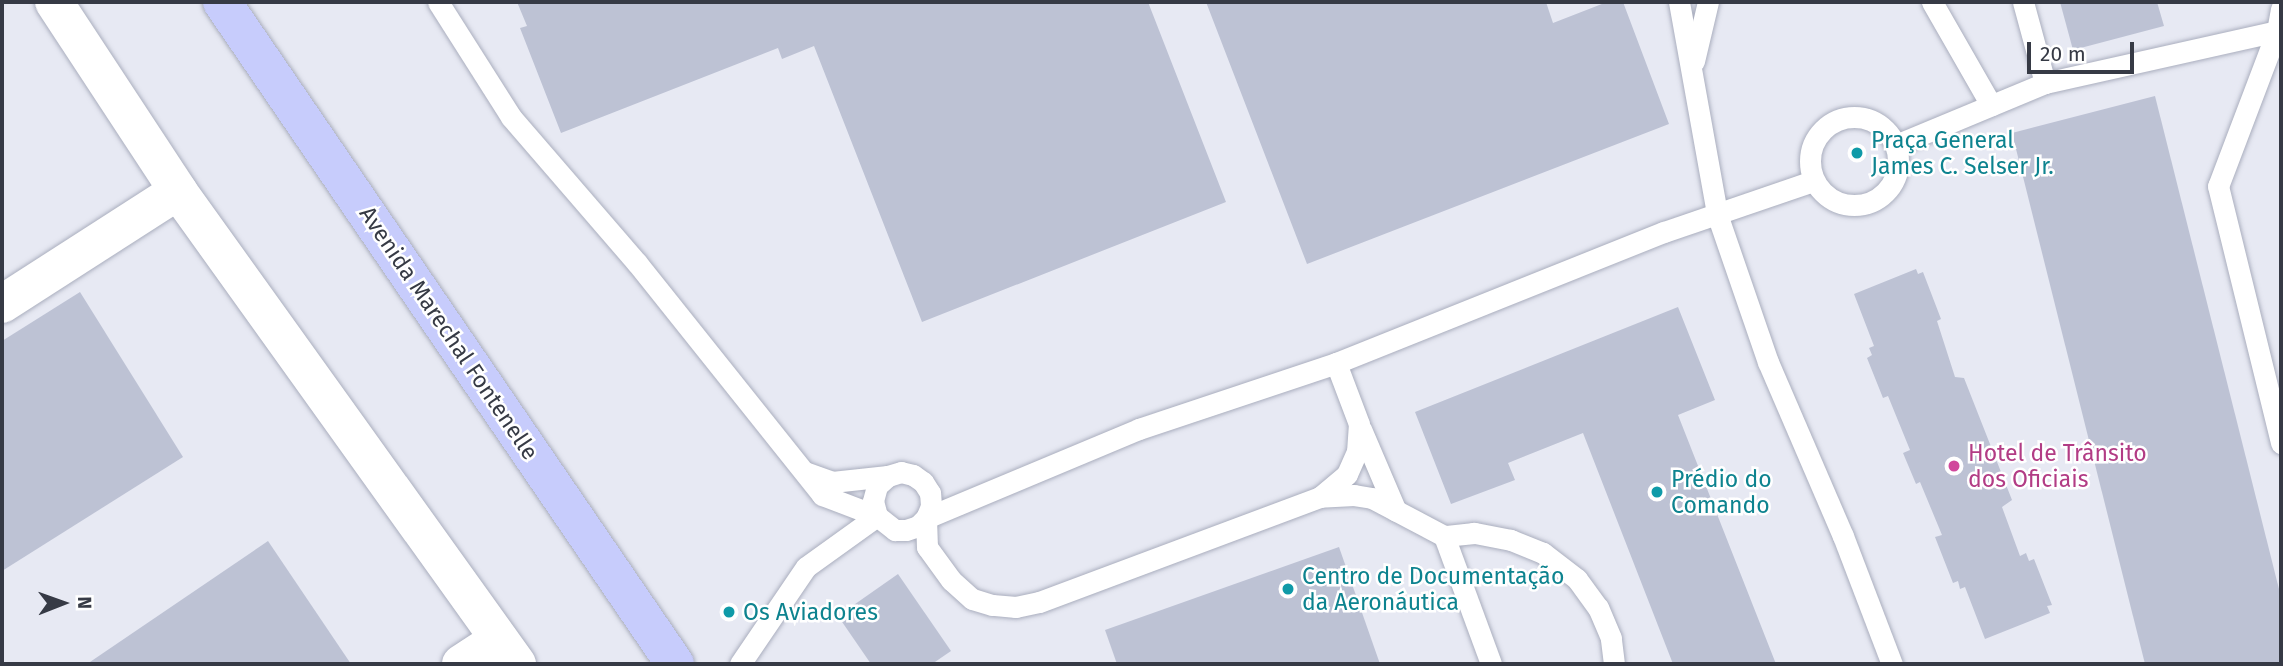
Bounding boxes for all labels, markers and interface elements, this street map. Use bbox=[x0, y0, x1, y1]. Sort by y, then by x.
scale bar bbox=[2031, 28, 2138, 72]
text: 20 m bbox=[2040, 41, 2086, 67]
place label: Praça General James C. Selser Jr. bbox=[1871, 126, 2054, 180]
marker: Praça General James C. Selser Jr. bbox=[1849, 145, 1865, 161]
street label: Avenida Marechal Fontenelle bbox=[354, 201, 544, 465]
place label: Hotel de Trânsito dos Oficiais bbox=[1968, 439, 2147, 493]
marker: Hotel de Trânsito dos Oficiais bbox=[1946, 458, 1962, 474]
place label: Prédio do Comando bbox=[1671, 465, 1772, 519]
marker: Prédio do Comando bbox=[1649, 484, 1665, 500]
place label: Centro de Documentação da Aeronáutica bbox=[1302, 562, 1564, 616]
north arrow bbox=[28, 568, 98, 638]
marker: Centro de Documentação da Aeronáutica bbox=[1280, 581, 1296, 597]
text: N bbox=[73, 596, 96, 609]
place label: Os Aviadores bbox=[743, 598, 878, 626]
marker: Os Aviadores bbox=[721, 604, 737, 620]

